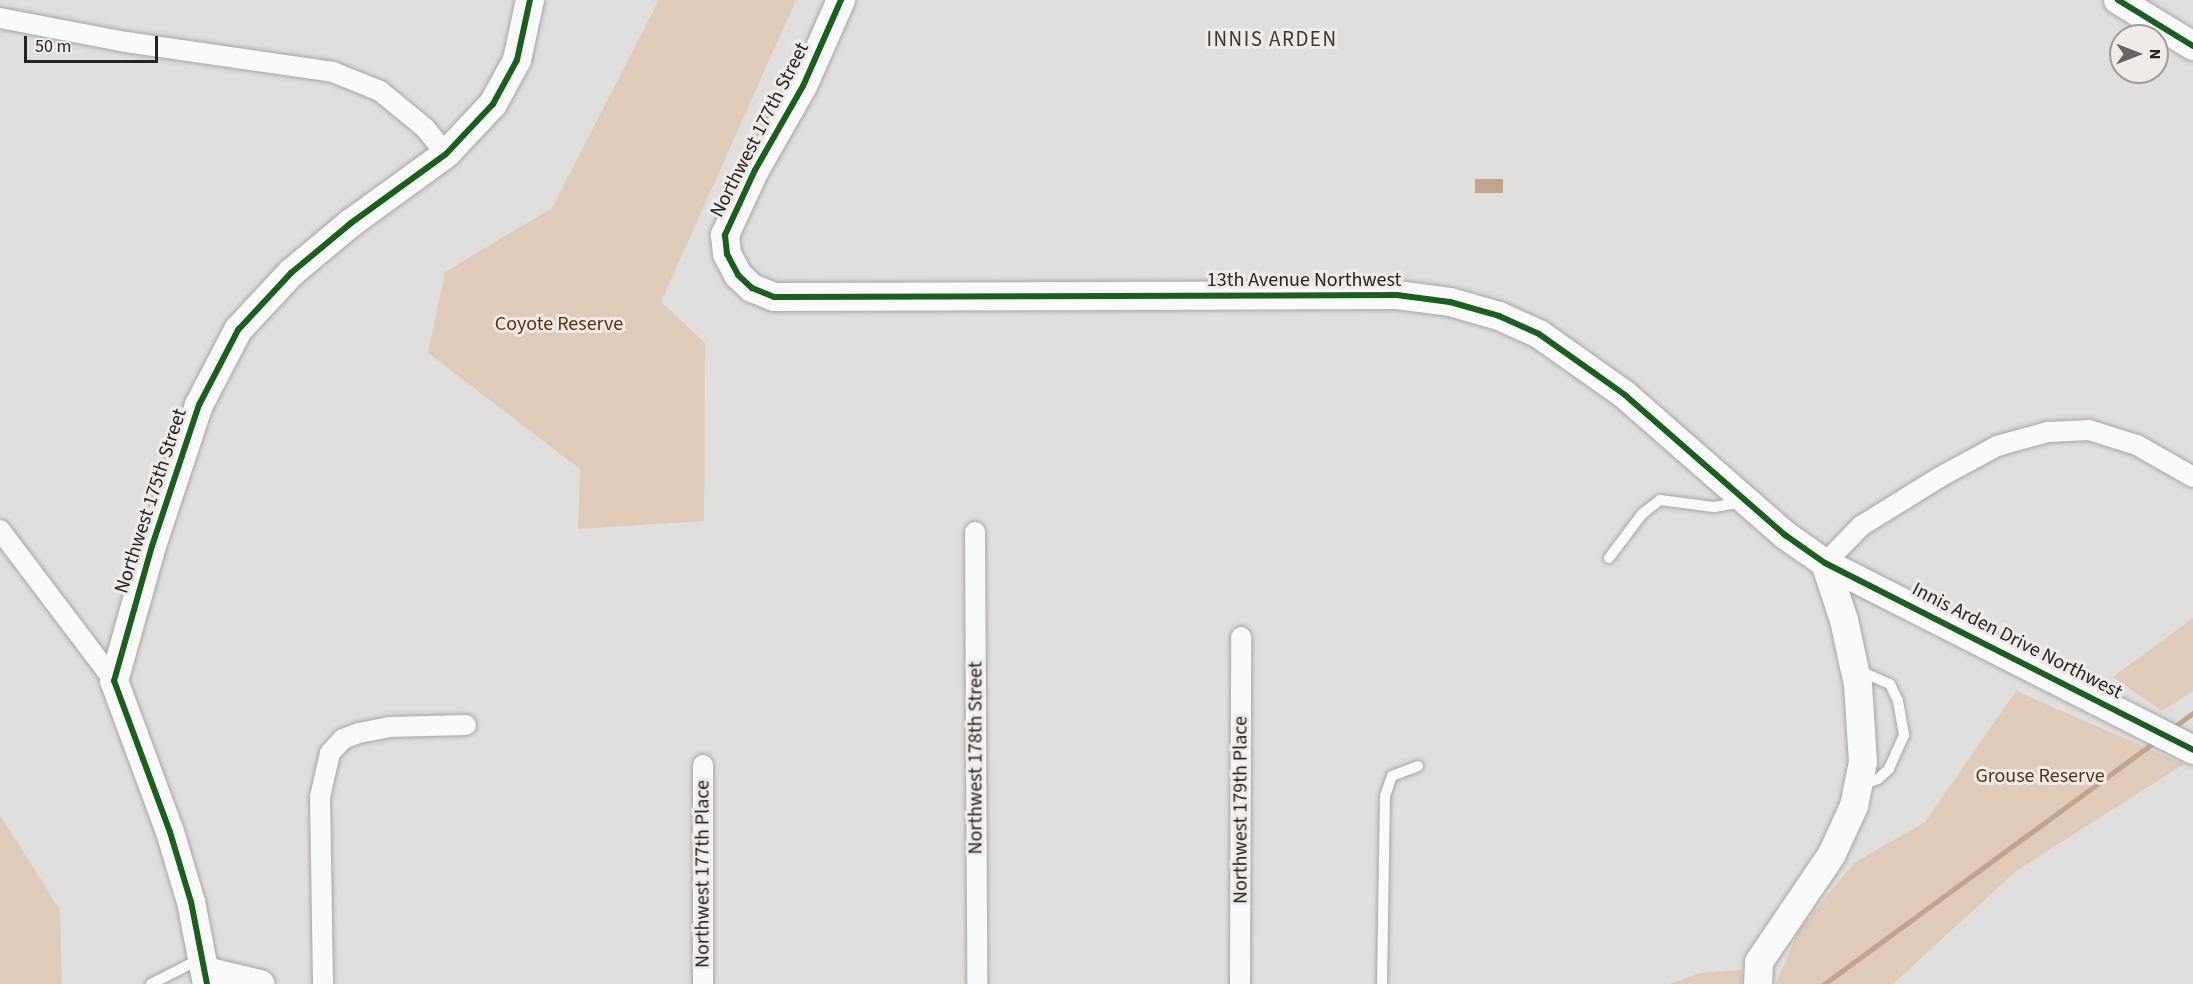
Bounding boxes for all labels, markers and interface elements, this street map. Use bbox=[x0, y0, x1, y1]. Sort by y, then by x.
scale bar bbox=[27, 24, 160, 62]
north arrow bbox=[2109, 24, 2169, 84]
district label: INNIS ARDEN bbox=[1206, 26, 1338, 52]
text: 50 m bbox=[35, 34, 71, 59]
street label: Northwest 177th Street bbox=[706, 39, 814, 221]
text: N bbox=[2144, 49, 2166, 59]
street label: 13th Avenue Northwest bbox=[1207, 268, 1401, 292]
park label: Coyote Reserve bbox=[495, 312, 623, 336]
street label: Northwest 175th Street bbox=[110, 406, 192, 596]
street label: Innis Arden Drive Northwest bbox=[1908, 577, 2126, 705]
street label: Northwest 178th Street bbox=[964, 662, 988, 854]
street label: Northwest 179th Place bbox=[1229, 716, 1253, 904]
park label: Grouse Reserve bbox=[1975, 764, 2105, 788]
street label: Northwest 177th Place bbox=[691, 780, 715, 968]

